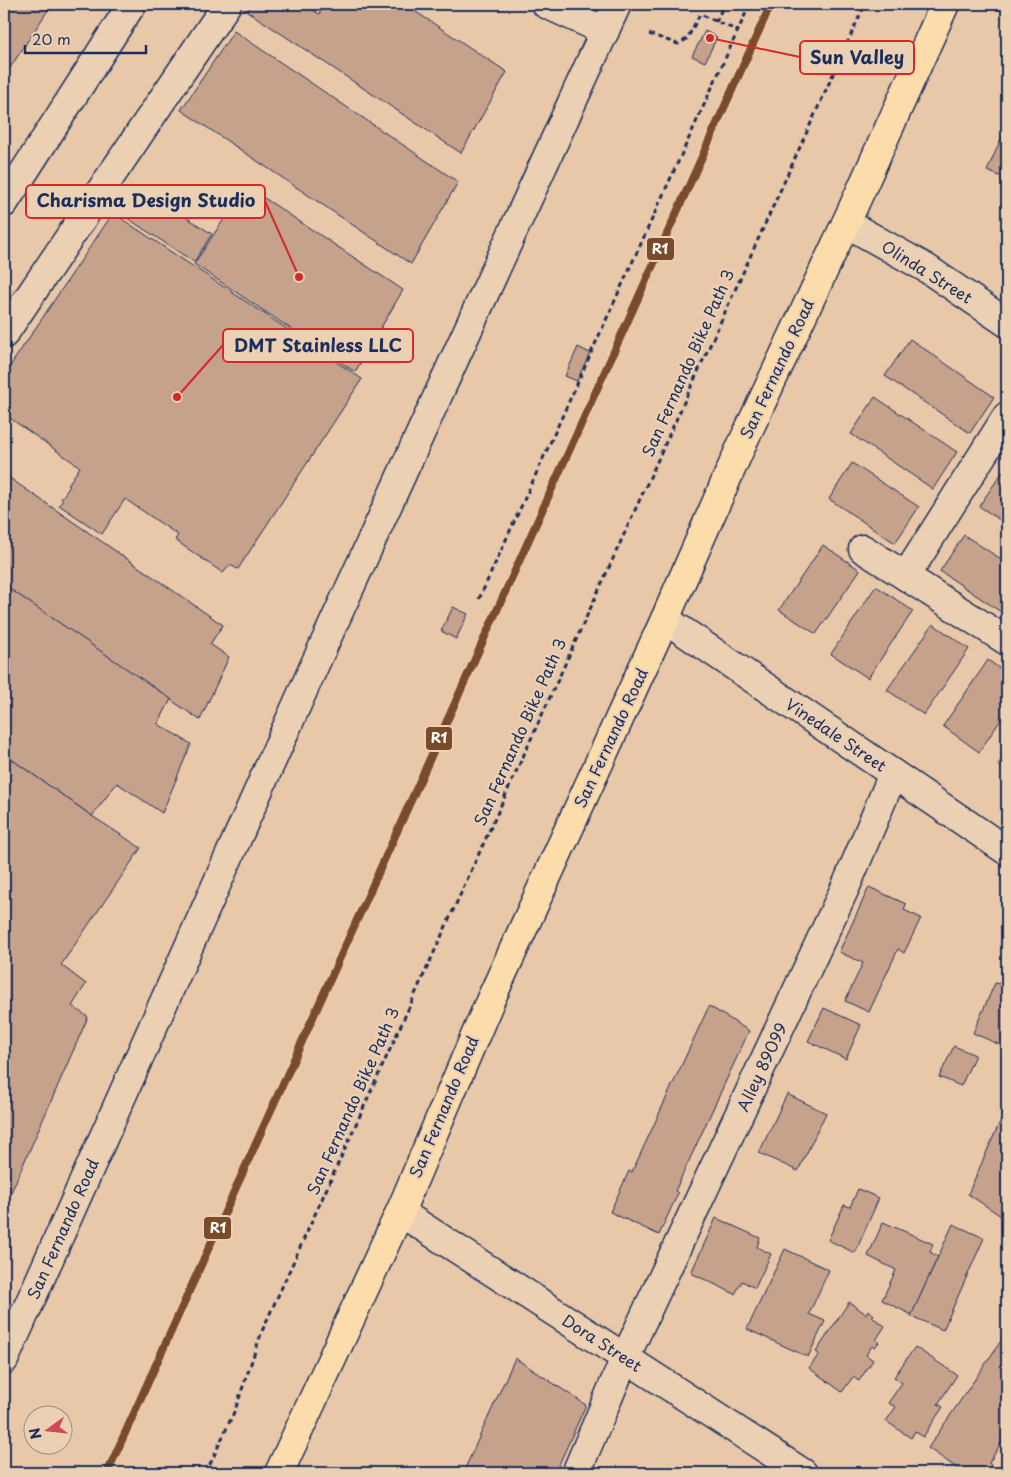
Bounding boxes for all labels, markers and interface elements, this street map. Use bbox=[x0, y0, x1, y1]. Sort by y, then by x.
scale bar bbox=[25, 22, 146, 54]
text: 20 m bbox=[32, 27, 71, 50]
callout: Sun Valley bbox=[800, 41, 914, 74]
text: Sun Valley bbox=[810, 43, 904, 70]
callout: Charisma Design Studio bbox=[26, 185, 265, 218]
text: Charisma Design Studio bbox=[37, 186, 256, 213]
street label: Olinda Street bbox=[877, 234, 978, 309]
line badge: R1 bbox=[646, 237, 675, 261]
text: R1 bbox=[652, 238, 669, 259]
street label: San Fernando Bike Path 3 bbox=[635, 265, 739, 460]
street label: San Fernando Road bbox=[733, 295, 819, 442]
callout: DMT Stainless LLC bbox=[223, 329, 413, 362]
text: DMT Stainless LLC bbox=[234, 331, 402, 358]
street label: San Fernando Bike Path 3 bbox=[467, 634, 571, 829]
street label: San Fernando Road bbox=[567, 664, 653, 811]
street label: Vinedale Street bbox=[781, 691, 892, 777]
line badge: R1 bbox=[425, 726, 453, 751]
text: R1 bbox=[431, 727, 448, 748]
street label: San Fernando Bike Path 3 bbox=[300, 1003, 404, 1198]
street label: Alley 89099 bbox=[730, 1018, 792, 1115]
street label: San Fernando Road bbox=[402, 1032, 484, 1181]
street label: San Fernando Road bbox=[20, 1154, 104, 1303]
line badge: R1 bbox=[203, 1216, 232, 1240]
text: R1 bbox=[210, 1217, 227, 1238]
street label: Dora Street bbox=[558, 1307, 647, 1377]
north arrow bbox=[22, 1404, 72, 1454]
text: N bbox=[23, 1425, 47, 1442]

